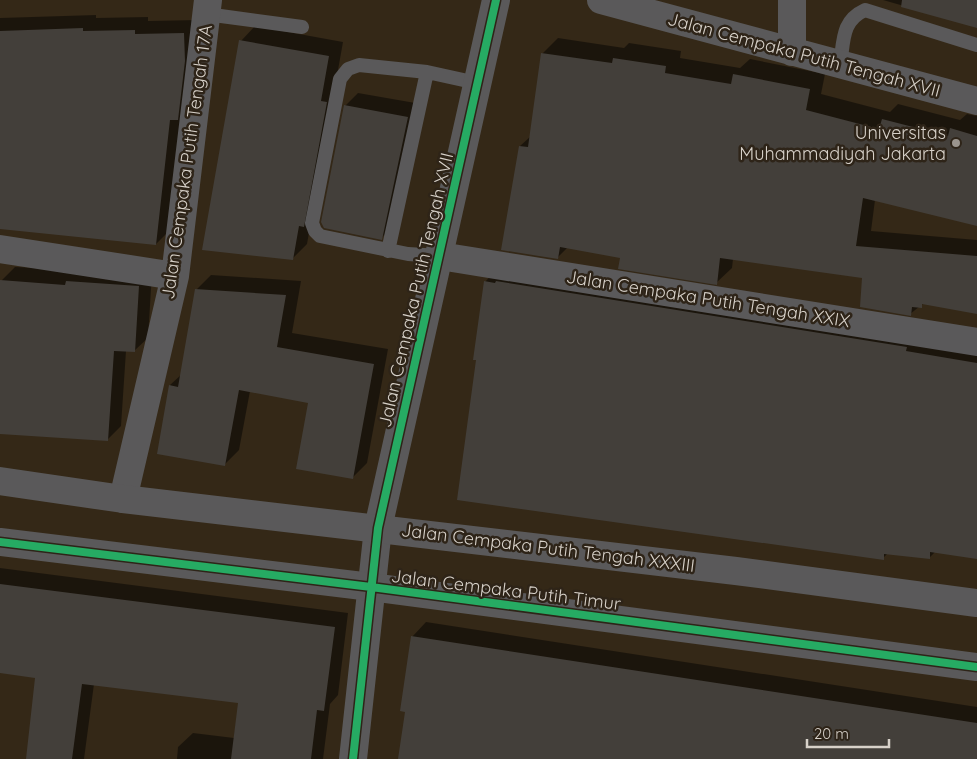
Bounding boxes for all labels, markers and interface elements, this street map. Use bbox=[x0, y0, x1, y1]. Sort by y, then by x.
street label: Jalan Cempaka Putih Tengah XVII bbox=[665, 7, 943, 102]
street label: Jalan Cempaka Putih Tengah 17A bbox=[156, 23, 217, 301]
place label: Universitas Muhammadiyah Jakarta bbox=[739, 121, 946, 165]
marker: Universitas Muhammadiyah Jakarta bbox=[950, 137, 962, 149]
street label: Jalan Cempaka Putih Tengah XVII bbox=[373, 150, 458, 430]
street label: Jalan Cempaka Putih Tengah XXIX bbox=[565, 265, 852, 332]
street label: Jalan Cempaka Putih Tengah XXXIII bbox=[400, 518, 696, 577]
street label: Jalan Cempaka Putih Timur bbox=[390, 564, 622, 615]
scale bar bbox=[807, 716, 890, 748]
text: 20 m bbox=[814, 724, 849, 743]

